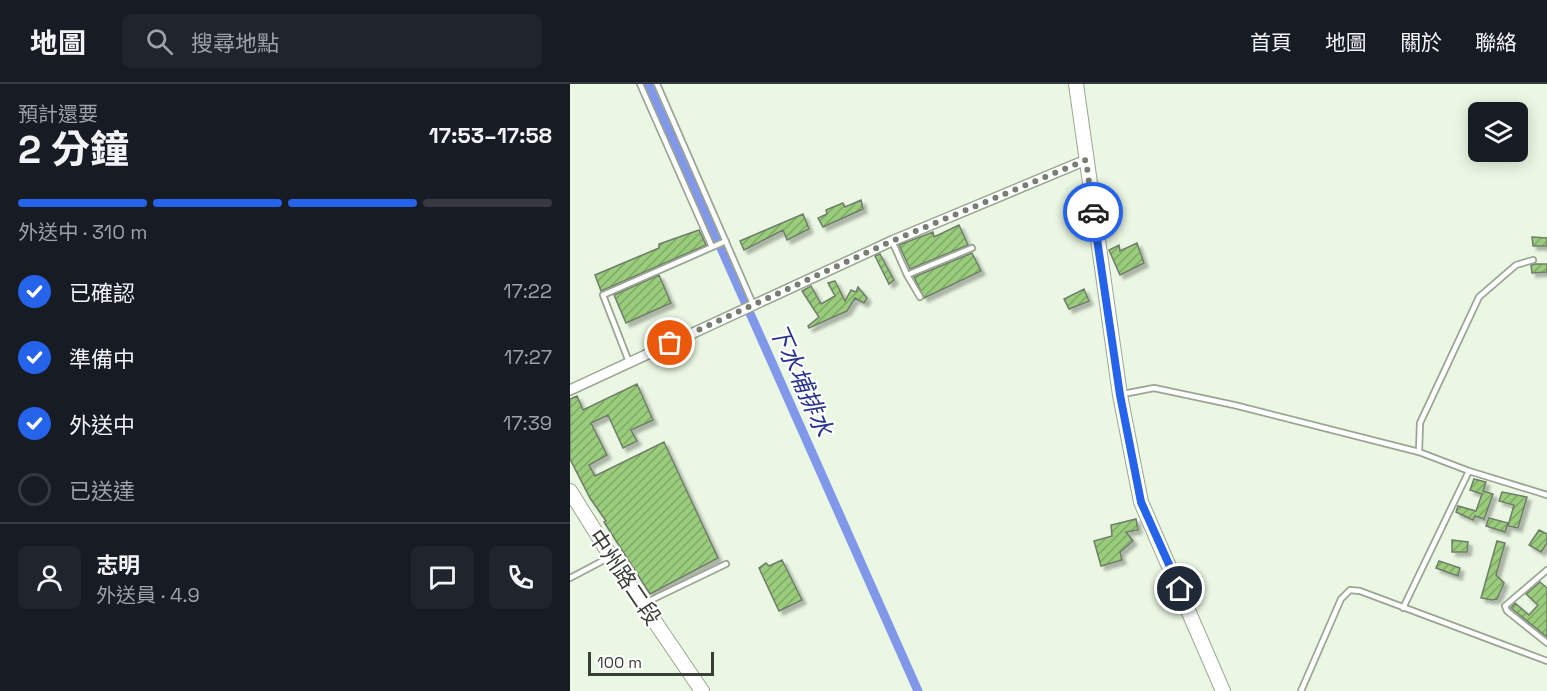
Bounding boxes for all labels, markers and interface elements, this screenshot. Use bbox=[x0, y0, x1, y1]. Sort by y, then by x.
search box bbox=[122, 14, 542, 68]
text: 地圖 bbox=[30, 25, 86, 61]
icon: search bbox=[143, 25, 176, 58]
text: 搜尋地點 bbox=[191, 29, 279, 57]
text: 首頁 bbox=[1250, 29, 1292, 56]
text: 地圖 bbox=[1325, 29, 1367, 56]
text: 關於 bbox=[1400, 29, 1442, 56]
text: 聯絡 bbox=[1475, 29, 1517, 56]
text: 預計還要 bbox=[18, 101, 98, 127]
map controls bbox=[1468, 102, 1528, 162]
button: layers bbox=[1468, 102, 1528, 162]
text: 17:53–17:58 bbox=[429, 121, 552, 149]
text: 2 分鐘 bbox=[18, 125, 129, 174]
courier bbox=[1063, 182, 1123, 242]
icon: car bbox=[1077, 196, 1110, 229]
text: 外送中 · 310 m bbox=[18, 219, 147, 245]
icon: check bbox=[18, 275, 51, 308]
text: 17:22 bbox=[503, 278, 552, 304]
text: 已確認 bbox=[69, 279, 135, 307]
pin bbox=[644, 317, 695, 368]
water label: 下水埔排水 bbox=[763, 319, 840, 442]
icon: bag bbox=[653, 326, 686, 359]
icon: check bbox=[18, 341, 51, 374]
text: 17:27 bbox=[504, 344, 552, 370]
text: 準備中 bbox=[69, 345, 135, 373]
icon: check bbox=[18, 407, 51, 440]
text: 17:39 bbox=[503, 410, 552, 436]
text: 外送中 bbox=[69, 411, 135, 439]
text: 已送達 bbox=[69, 477, 135, 505]
street label: 中州路二段 bbox=[583, 524, 667, 630]
button: person bbox=[18, 546, 81, 609]
button: chat bbox=[411, 546, 474, 609]
button: phone bbox=[489, 546, 552, 609]
text: 志明 bbox=[96, 551, 140, 579]
pin bbox=[1154, 563, 1205, 614]
icon: home bbox=[1163, 572, 1196, 605]
text: 外送員 · 4.9 bbox=[96, 582, 200, 608]
scale bar bbox=[588, 649, 714, 676]
text: 100 m bbox=[597, 652, 642, 673]

